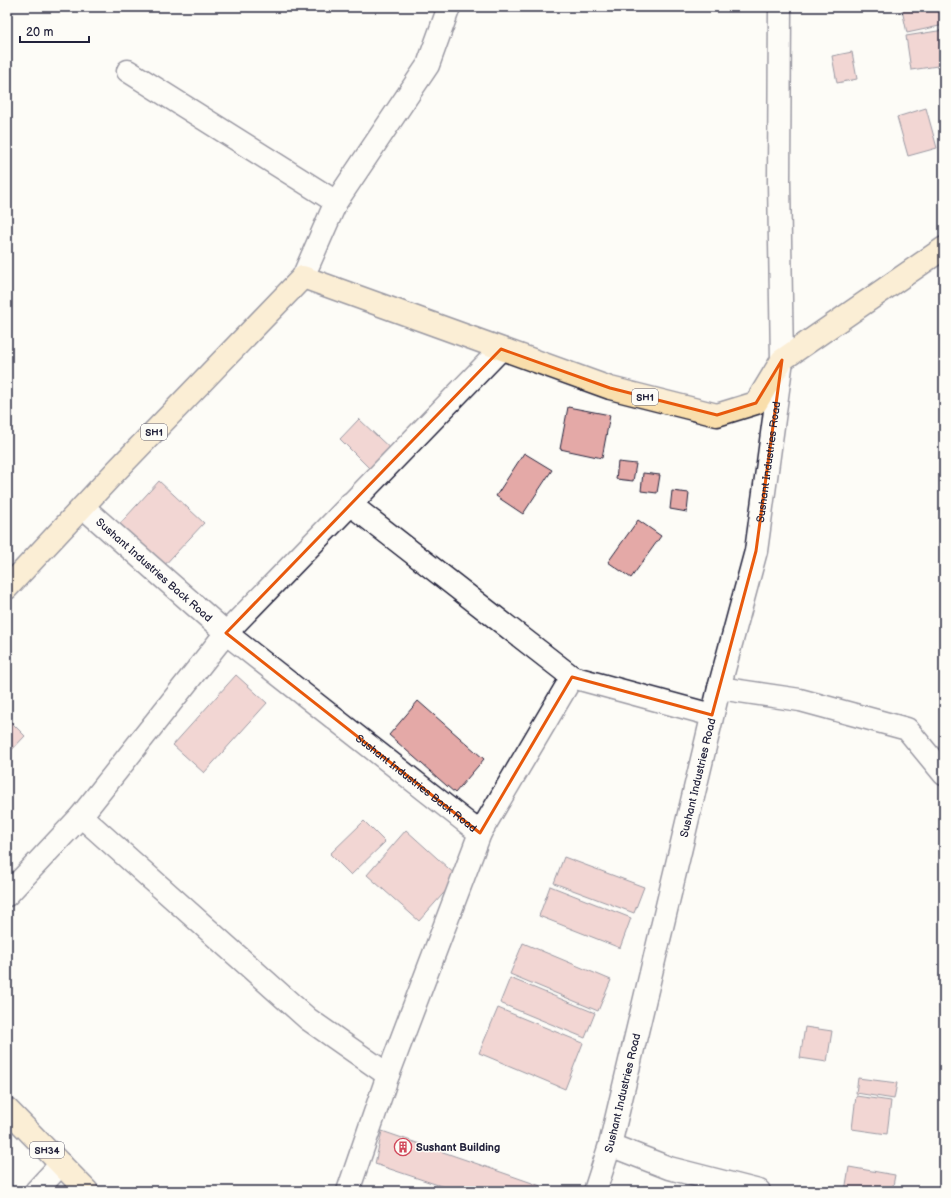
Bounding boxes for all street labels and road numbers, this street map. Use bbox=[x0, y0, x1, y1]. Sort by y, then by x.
road number: SH1 bbox=[632, 389, 658, 405]
street label: Sushant Industries Road bbox=[754, 401, 783, 523]
road number: SH1 bbox=[141, 424, 167, 440]
street label: Sushant Industries Back Road bbox=[93, 516, 215, 625]
street label: Sushant Industries Road bbox=[678, 717, 719, 839]
street label: Sushant Industries Back Road bbox=[353, 732, 479, 835]
street label: Sushant Industries Road bbox=[602, 1032, 643, 1154]
road number: SH34 bbox=[30, 1142, 64, 1158]

